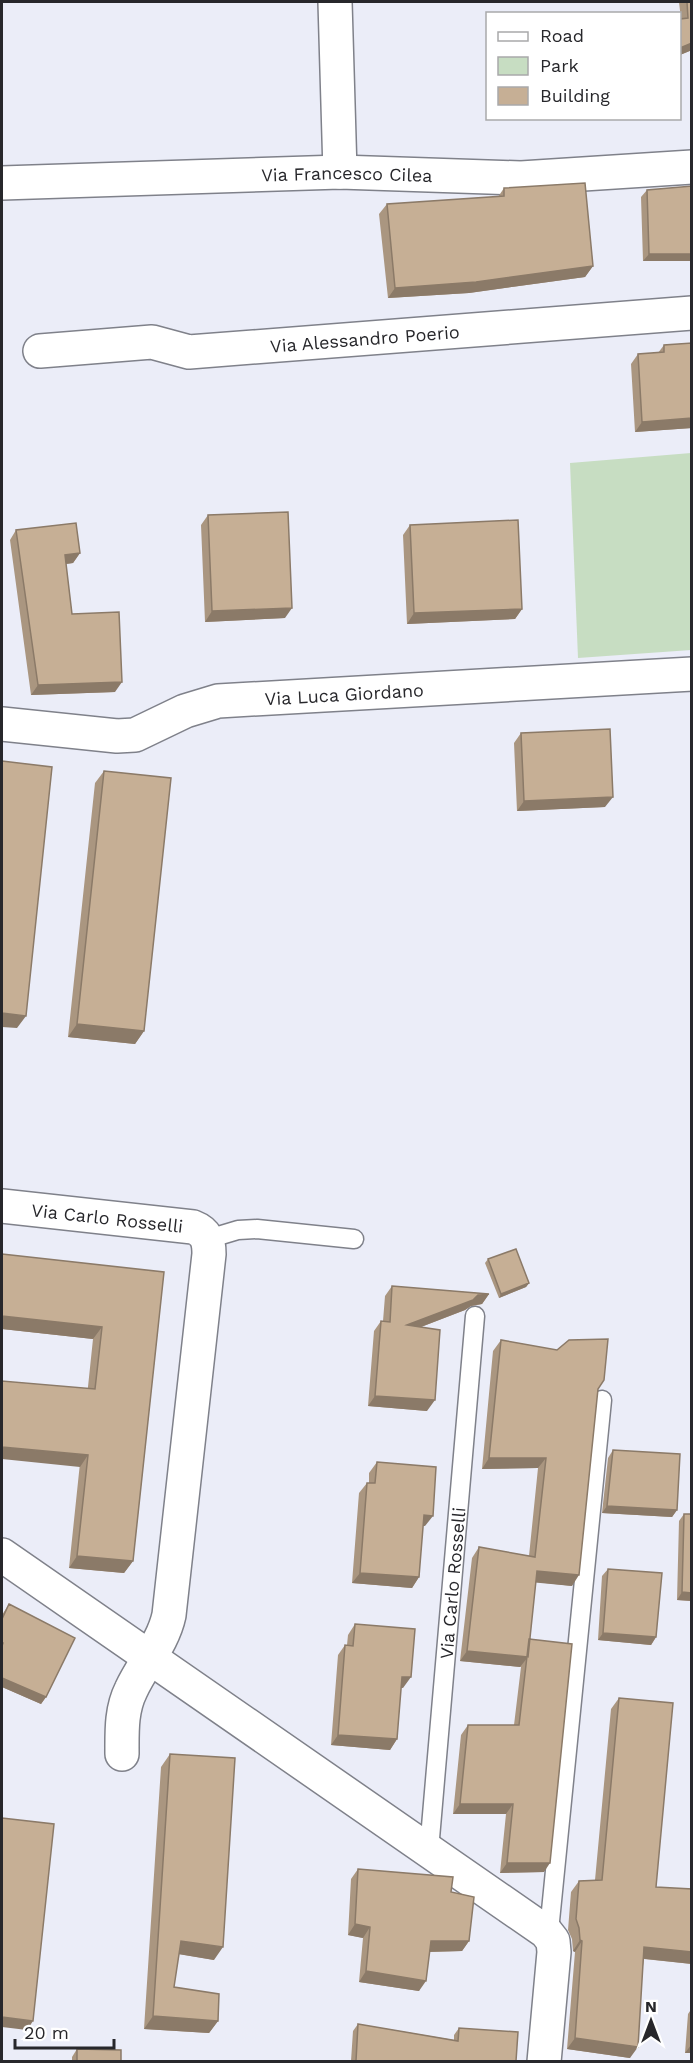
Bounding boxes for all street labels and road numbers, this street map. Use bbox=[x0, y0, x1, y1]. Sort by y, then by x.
street label: Via Francesco Cilea bbox=[261, 161, 433, 186]
street label: Via Alessandro Poerio bbox=[269, 321, 460, 356]
street label: Via Luca Giordano bbox=[264, 679, 424, 709]
street label: Via Carlo Rosselli bbox=[30, 1199, 184, 1236]
street label: Via Carlo Rosselli bbox=[435, 1506, 469, 1660]

